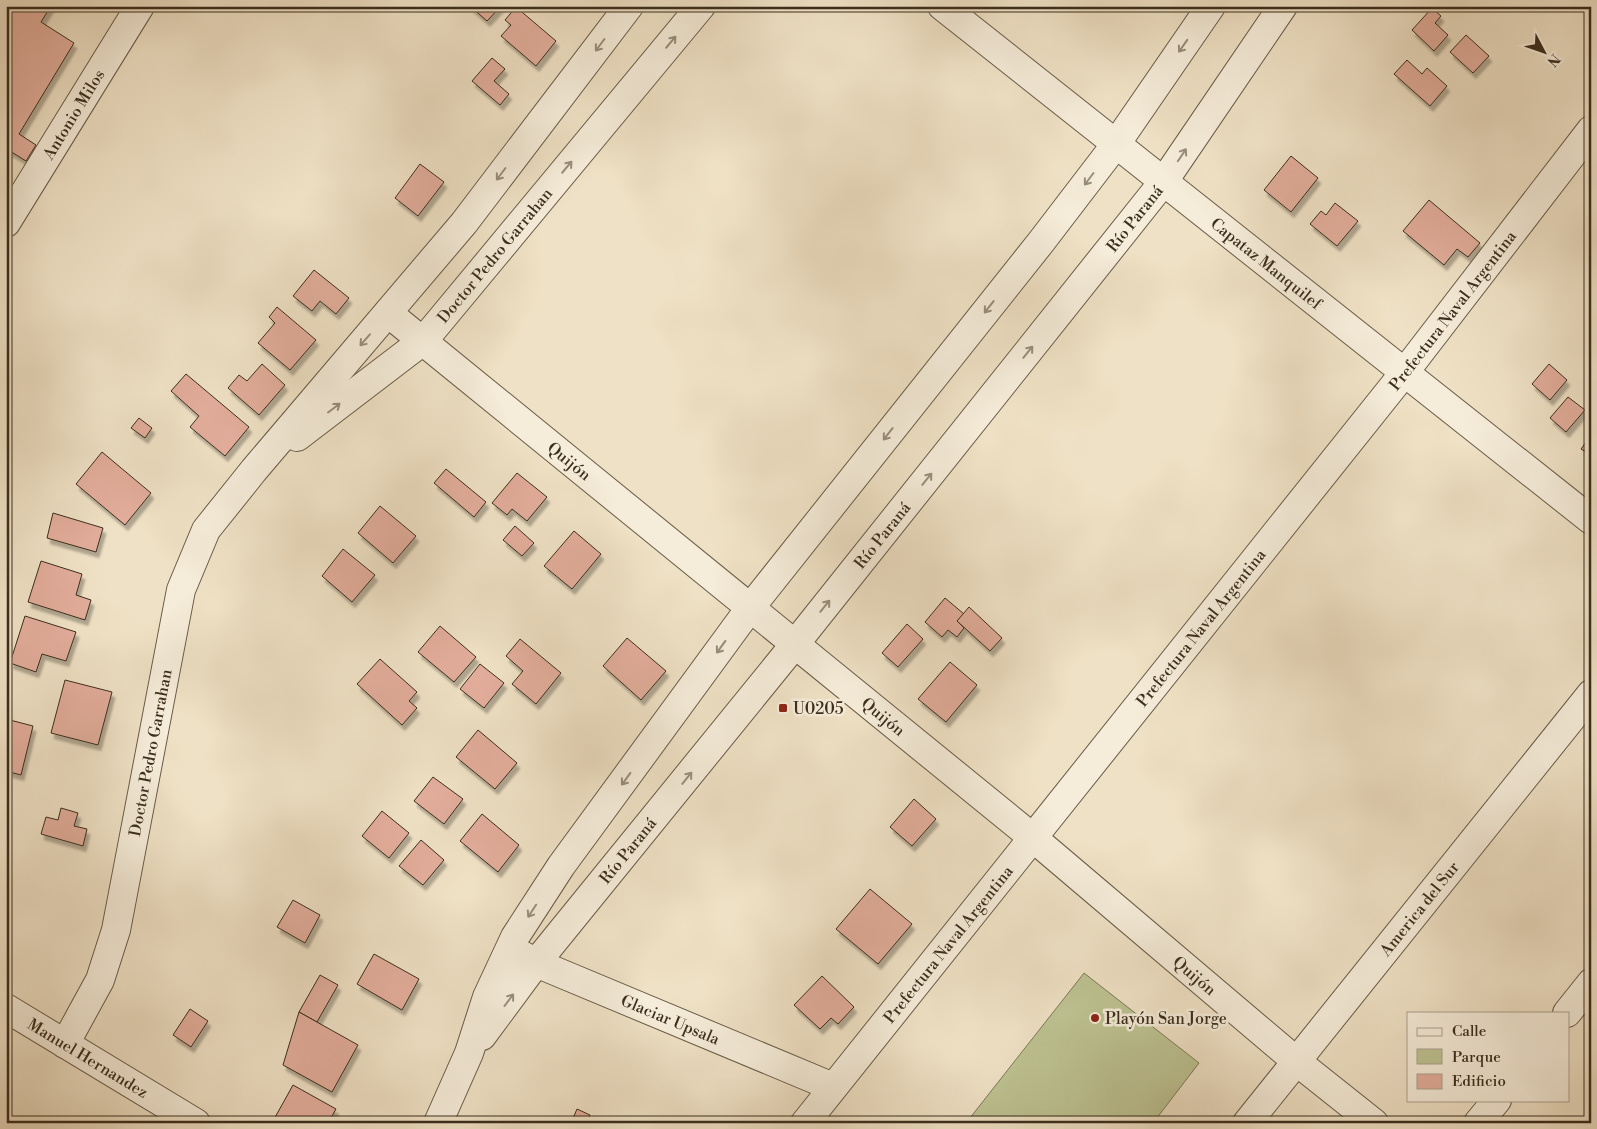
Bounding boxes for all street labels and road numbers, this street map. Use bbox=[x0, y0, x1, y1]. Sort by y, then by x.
street label: Antonio Milos bbox=[38, 66, 109, 164]
street label: Río Paraná bbox=[1102, 181, 1168, 256]
street label: Doctor Pedro Garrahan bbox=[433, 184, 557, 328]
street label: Capataz Manquilef bbox=[1206, 214, 1326, 315]
street label: Prefectura Naval Argentina bbox=[1385, 226, 1521, 395]
street label: Quijón bbox=[543, 438, 595, 485]
street label: Río Paraná bbox=[850, 498, 916, 573]
street label: Prefectura Naval Argentina bbox=[1132, 545, 1271, 711]
street label: Doctor Pedro Garrahan bbox=[125, 667, 177, 838]
street label: Quijón bbox=[857, 693, 909, 741]
street label: Río Paraná bbox=[595, 813, 662, 888]
street label: America del Sur bbox=[1375, 858, 1464, 961]
street label: Prefectura Naval Argentina bbox=[880, 861, 1018, 1028]
street label: Quijón bbox=[1169, 952, 1220, 1000]
street label: Glaciar Upsala bbox=[618, 991, 723, 1050]
street label: Manuel Hernandez bbox=[24, 1014, 151, 1103]

